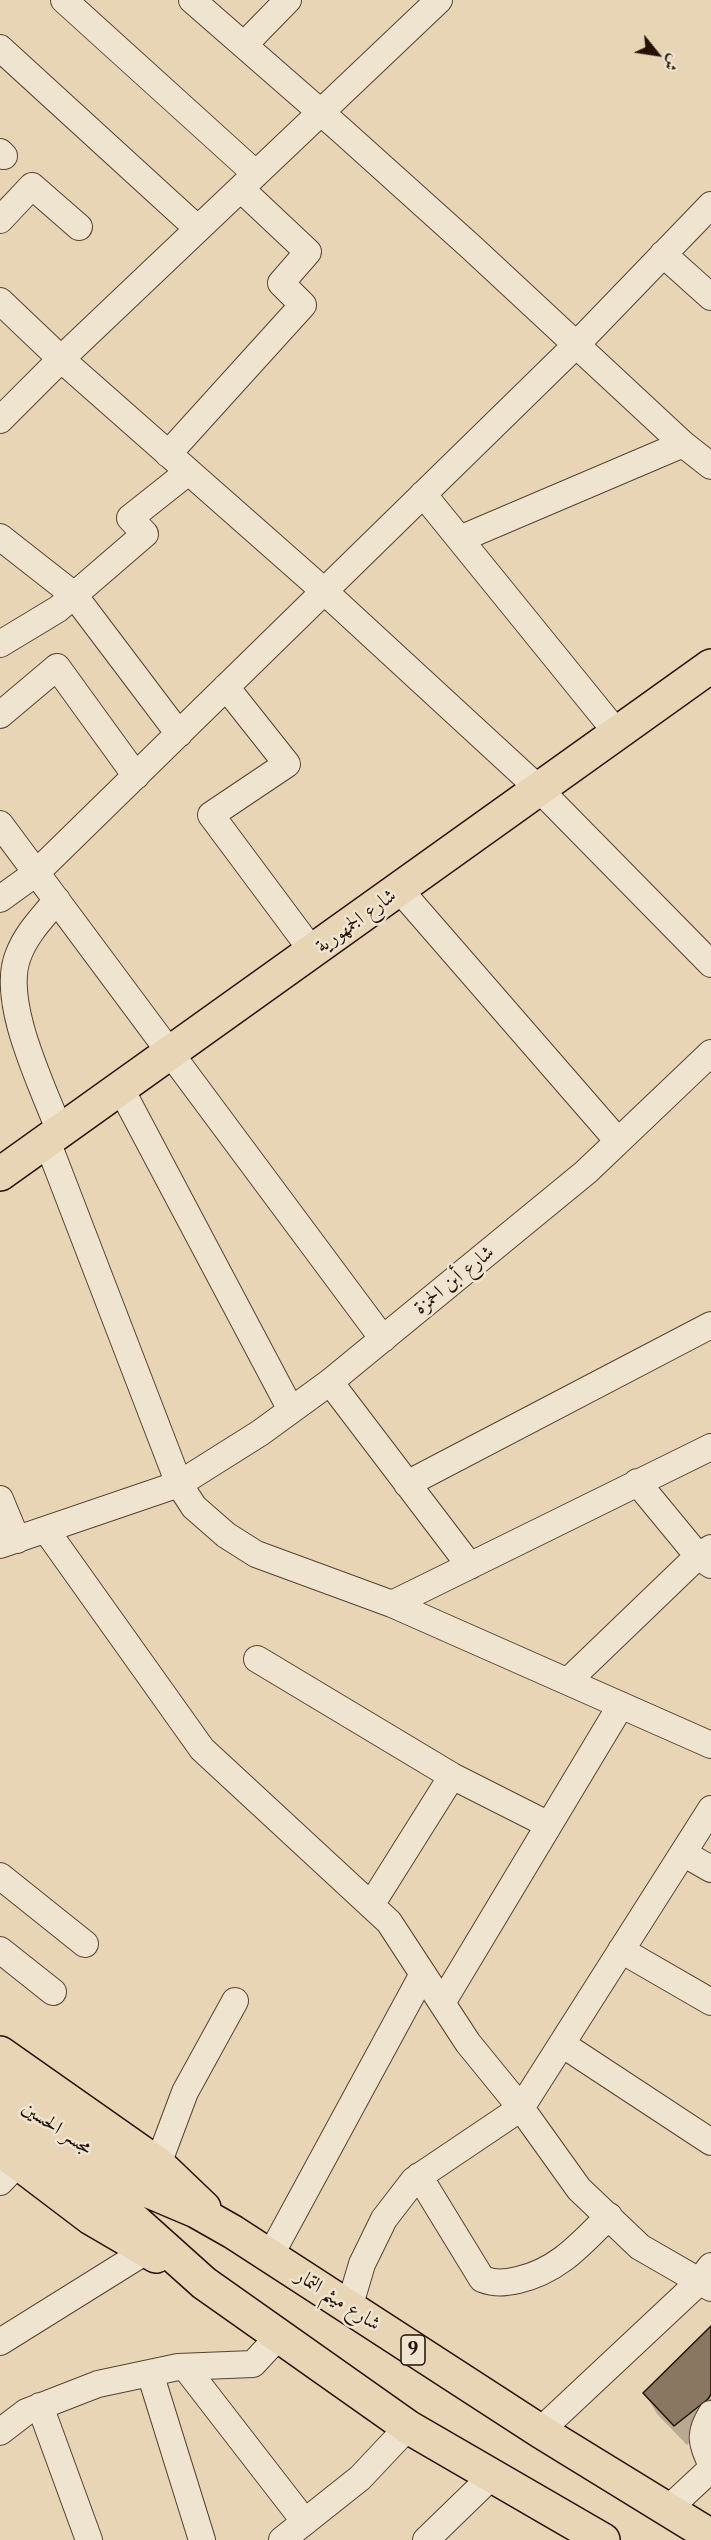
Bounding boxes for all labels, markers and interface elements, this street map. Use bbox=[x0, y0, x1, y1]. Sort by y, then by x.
north arrow bbox=[627, 24, 687, 84]
text: ش bbox=[660, 51, 685, 75]
street label: شارع الجمهورية bbox=[311, 884, 401, 958]
street label: شارع أبن الحمزة bbox=[409, 1240, 499, 1320]
street label: مجسر الحسين bbox=[17, 2096, 97, 2160]
street label: شارع ميثم التمار bbox=[291, 2264, 385, 2336]
road number: 9 bbox=[401, 2335, 425, 2365]

